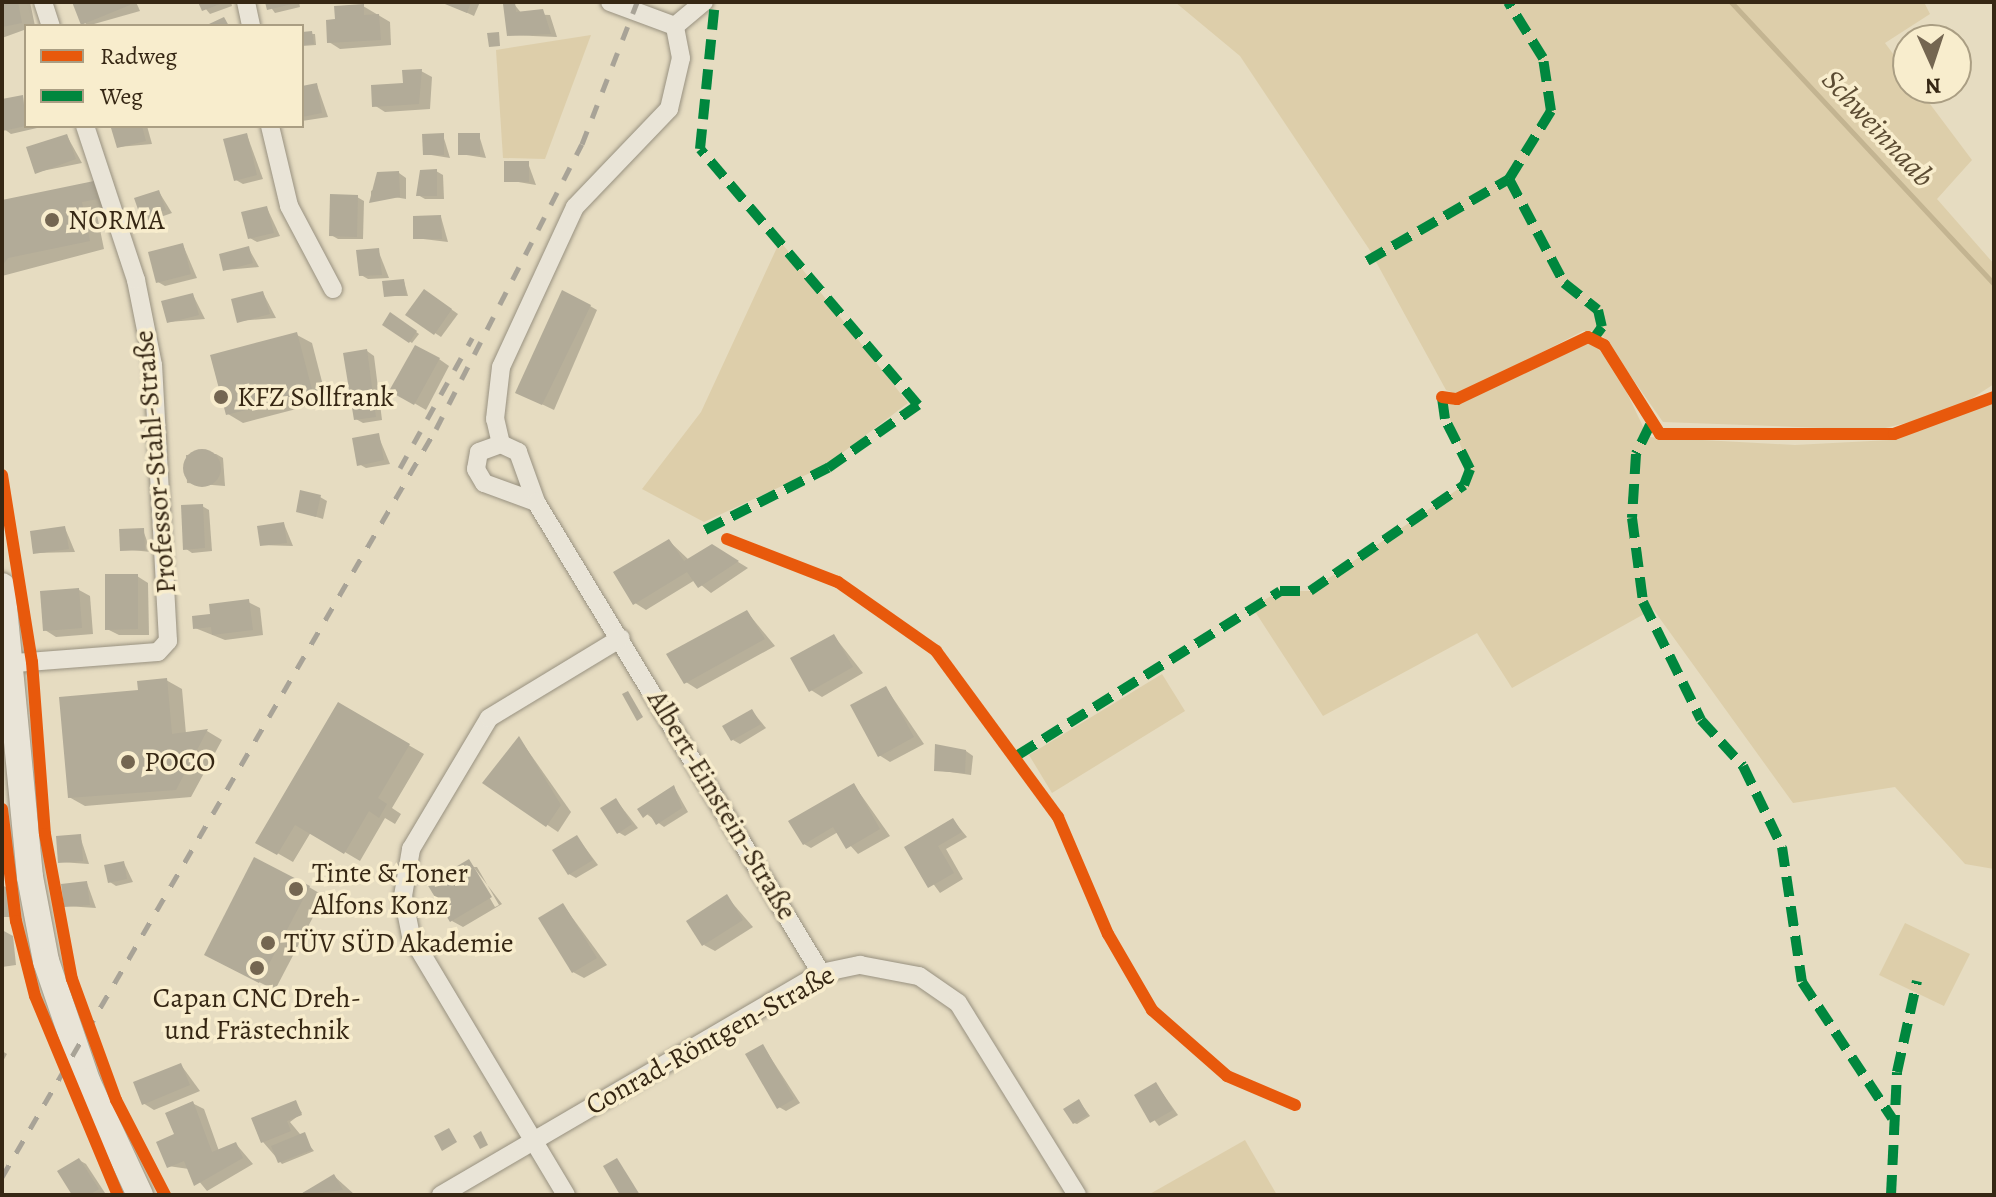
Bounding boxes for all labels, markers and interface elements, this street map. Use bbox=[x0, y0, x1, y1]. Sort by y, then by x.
legend bbox=[24, 24, 304, 128]
north arrow bbox=[1892, 24, 1972, 104]
text: Radweg bbox=[100, 40, 177, 72]
water label: Schweinnaab bbox=[1815, 62, 1941, 194]
text: N bbox=[1924, 71, 1942, 101]
text: Weg bbox=[100, 80, 143, 112]
place label: NORMA bbox=[68, 203, 165, 237]
marker: NORMA bbox=[43, 211, 61, 229]
street label: Professor-Stahl-Straße bbox=[127, 329, 183, 595]
place label: KFZ Sollfrank bbox=[237, 380, 394, 414]
marker: KFZ Sollfrank bbox=[212, 388, 230, 406]
street label: Albert-Einstein-Straße bbox=[640, 684, 804, 926]
place label: POCO bbox=[144, 745, 215, 779]
marker: POCO bbox=[119, 753, 137, 771]
place label: Tinte & Toner Alfons Konz bbox=[312, 856, 468, 922]
marker: Tinte & Toner Alfons Konz bbox=[287, 880, 305, 898]
place label: TÜV SÜD Akademie bbox=[284, 926, 514, 960]
marker: TÜV SÜD Akademie bbox=[259, 934, 277, 952]
street label: Conrad-Röntgen-Straße bbox=[580, 958, 840, 1122]
marker: Capan CNC Dreh- und Frästechnik bbox=[248, 959, 266, 977]
place label: Capan CNC Dreh- und Frästechnik bbox=[153, 981, 361, 1047]

